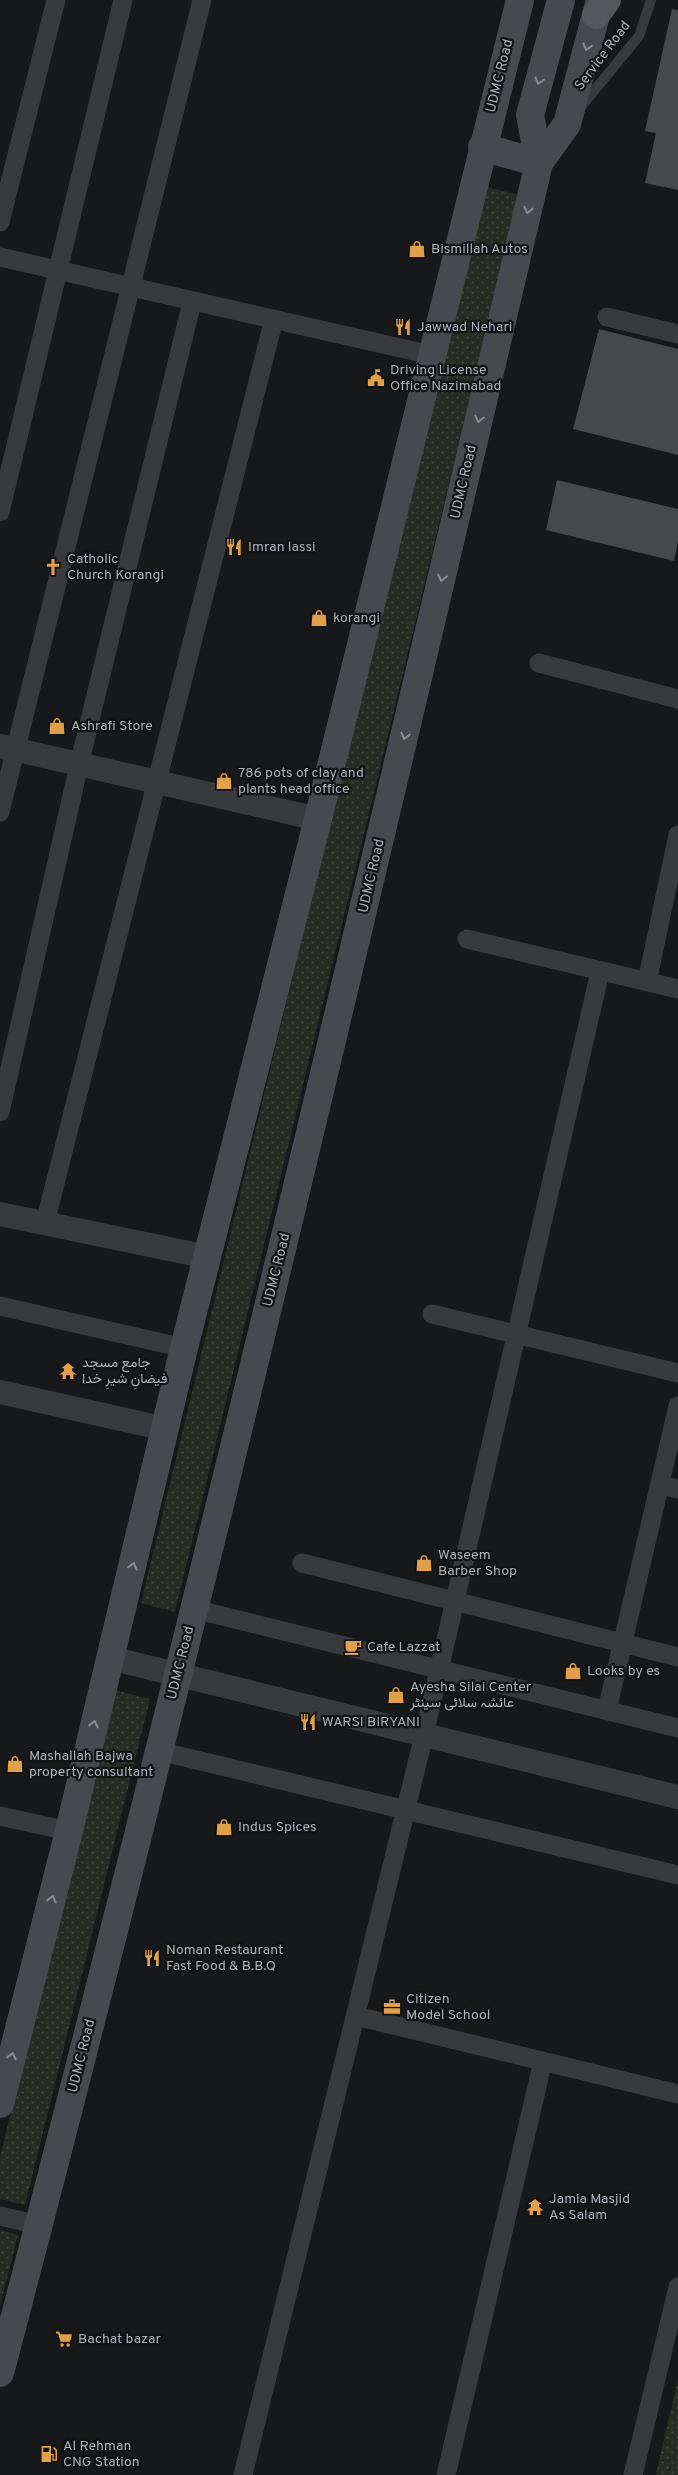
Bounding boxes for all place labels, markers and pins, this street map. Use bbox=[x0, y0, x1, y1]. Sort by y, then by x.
shop icon: Bismillah Autos bbox=[407, 239, 427, 259]
place label: Bismillah Autos bbox=[431, 241, 528, 258]
restaurant icon: Jawwad Nehari bbox=[393, 317, 413, 337]
place label: Jawwad Nehari bbox=[417, 319, 512, 336]
place label: Driving License Office Nazimabad bbox=[390, 362, 501, 395]
public building icon: Driving License Office Nazimabad bbox=[366, 368, 386, 388]
restaurant icon: Imran lassi bbox=[224, 537, 244, 557]
place label: Imran lassi bbox=[248, 539, 316, 556]
place label: Catholic Church Korangi bbox=[67, 551, 164, 584]
church icon: Catholic Church Korangi bbox=[43, 557, 63, 577]
shop icon: korangi bbox=[309, 608, 329, 628]
place label: korangi bbox=[333, 610, 380, 627]
shop icon: Ashrafi Store bbox=[47, 716, 67, 736]
place label: Ashrafi Store bbox=[71, 718, 153, 735]
place label: 786 pots of clay and plants head office bbox=[238, 765, 364, 798]
shop icon: 786 pots of clay and plants head office bbox=[214, 771, 234, 791]
place label: جامع مسجد فیضانِ شیرِ خدا bbox=[82, 1355, 167, 1389]
temple icon: جامع مسجد فیضانِ شیرِ خدا bbox=[58, 1361, 78, 1381]
place label: Waseem Barber Shop bbox=[438, 1547, 517, 1580]
shop icon: Waseem Barber Shop bbox=[414, 1553, 434, 1573]
cafe icon: Cafe Lazzat bbox=[343, 1637, 363, 1657]
place label: Cafe Lazzat bbox=[367, 1639, 440, 1656]
shop icon: Looks by es bbox=[563, 1661, 583, 1681]
place label: Looks by es bbox=[587, 1663, 660, 1680]
place label: Ayesha Silai Center عائشہ سلائی سینٹر bbox=[409, 1679, 532, 1712]
shop icon: Ayesha Silai Center عائشہ سلائی سینٹر bbox=[386, 1685, 406, 1705]
restaurant icon: WARSI BIRYANI bbox=[298, 1712, 318, 1732]
place label: WARSI BIRYANI bbox=[322, 1714, 420, 1731]
place label: Mashallah Bajwa property consultant bbox=[29, 1748, 153, 1781]
shop icon: Mashallah Bajwa property consultant bbox=[5, 1754, 25, 1774]
shop icon: Indus Spices bbox=[214, 1817, 234, 1837]
place label: Indus Spices bbox=[238, 1819, 317, 1836]
place label: Noman Restaurant Fast Food & B.B.Q bbox=[166, 1942, 283, 1975]
restaurant icon: Noman Restaurant Fast Food & B.B.Q bbox=[142, 1948, 162, 1968]
place label: Citizen Model School bbox=[406, 1991, 490, 2024]
office icon: Citizen Model School bbox=[382, 1997, 402, 2017]
place label: Jamia Masjid As Salam bbox=[549, 2191, 630, 2224]
temple icon: Jamia Masjid As Salam bbox=[525, 2197, 545, 2217]
supermarket icon: Bachat bazar bbox=[54, 2329, 74, 2349]
place label: Bachat bazar bbox=[78, 2331, 162, 2348]
place label: Al Rehman CNG Station bbox=[63, 2438, 140, 2471]
fuel station icon: Al Rehman CNG Station bbox=[39, 2444, 59, 2464]

